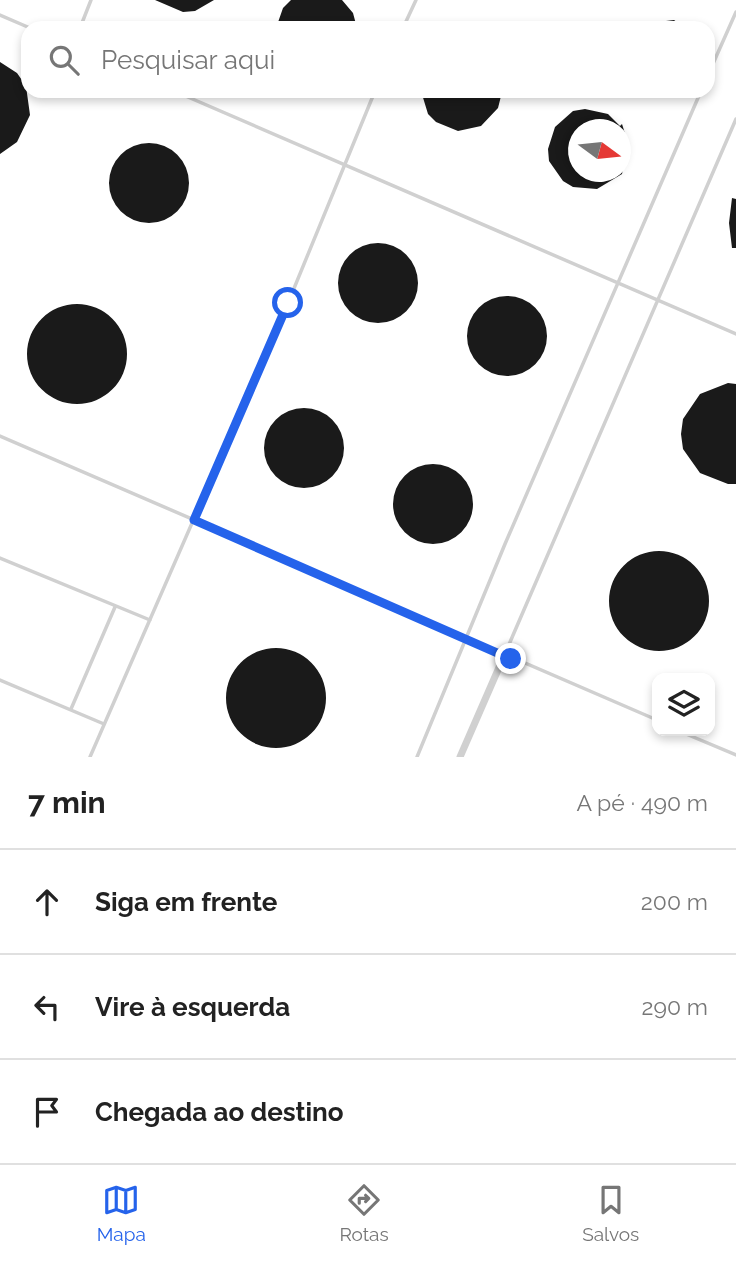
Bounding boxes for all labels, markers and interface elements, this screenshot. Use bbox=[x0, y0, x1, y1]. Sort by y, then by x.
search box bbox=[21, 21, 715, 98]
icon: search bbox=[45, 41, 83, 79]
text: Pesquisar aqui bbox=[101, 45, 275, 75]
north arrow bbox=[568, 119, 631, 182]
route start bbox=[272, 287, 303, 318]
route end bbox=[495, 643, 526, 674]
map controls bbox=[652, 673, 715, 736]
button: layers bbox=[652, 673, 715, 736]
text: 7 min bbox=[28, 785, 106, 820]
text: A pé · 490 m bbox=[576, 789, 708, 816]
icon: ahead bbox=[28, 883, 66, 921]
text: Siga em frente bbox=[95, 887, 277, 917]
text: 200 m bbox=[641, 888, 708, 915]
icon: left bbox=[28, 988, 66, 1026]
text: Vire à esquerda bbox=[95, 992, 290, 1022]
text: 290 m bbox=[641, 993, 708, 1020]
icon: arrive bbox=[28, 1093, 66, 1131]
text: Chegada ao destino bbox=[95, 1097, 344, 1127]
tab: Mapa bbox=[97, 1181, 146, 1245]
tab: Rotas bbox=[339, 1181, 389, 1245]
tab: Salvos bbox=[582, 1181, 639, 1245]

